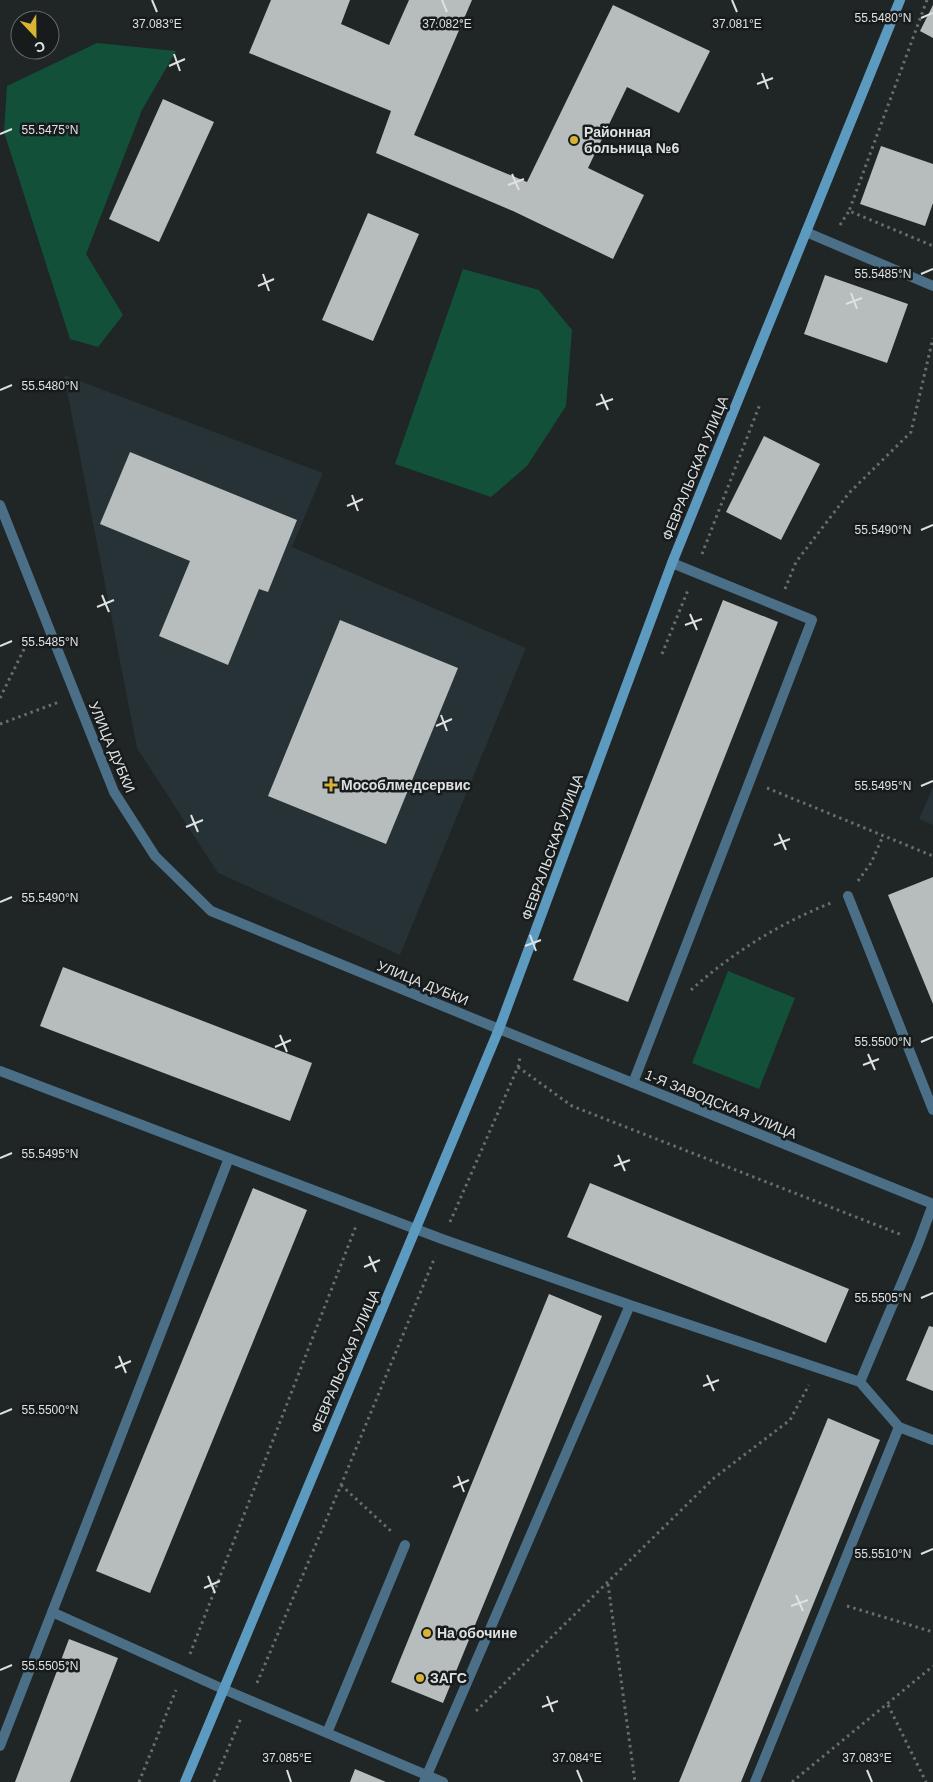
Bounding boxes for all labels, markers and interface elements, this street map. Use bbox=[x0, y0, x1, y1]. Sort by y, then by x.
north arrow bbox=[10, 10, 60, 60]
text: 55.5480°N bbox=[855, 11, 911, 25]
text: 37.083°E bbox=[132, 17, 182, 31]
text: 37.082°E bbox=[422, 17, 472, 31]
text: 37.081°E bbox=[712, 17, 762, 31]
text: С bbox=[32, 38, 48, 56]
text: 55.5475°N bbox=[22, 123, 78, 137]
place label: Районная больница №6 bbox=[584, 124, 679, 156]
marker: Районная больница №6 bbox=[568, 134, 580, 146]
text: 55.5485°N bbox=[855, 267, 911, 281]
text: 55.5480°N bbox=[22, 379, 78, 393]
street label: ФЕВРАЛЬСКАЯ УЛИЦА bbox=[659, 393, 732, 543]
text: 55.5490°N bbox=[855, 523, 911, 537]
text: 55.5485°N bbox=[22, 635, 78, 649]
street label: УЛИЦА ДУБКИ bbox=[86, 699, 138, 795]
street label: ФЕВРАЛЬСКАЯ УЛИЦА bbox=[518, 771, 586, 922]
place label: Мособлмедсервис bbox=[341, 777, 471, 793]
marker: Мособлмедсервис bbox=[325, 779, 337, 791]
text: 55.5495°N bbox=[855, 779, 911, 793]
text: 55.5490°N bbox=[22, 891, 78, 905]
street label: УЛИЦА ДУБКИ bbox=[375, 957, 471, 1009]
text: 55.5500°N bbox=[855, 1035, 911, 1049]
street label: 1-Я ЗАВОДСКАЯ УЛИЦА bbox=[643, 1066, 800, 1142]
text: 55.5495°N bbox=[22, 1147, 78, 1161]
street label: ФЕВРАЛЬСКАЯ УЛИЦА bbox=[307, 1286, 383, 1435]
text: 55.5505°N bbox=[855, 1291, 911, 1305]
text: 55.5500°N bbox=[22, 1403, 78, 1417]
text: 55.5510°N bbox=[855, 1547, 911, 1561]
place label: На обочине bbox=[437, 1625, 517, 1641]
marker: На обочине bbox=[421, 1627, 433, 1639]
text: 55.5505°N bbox=[22, 1659, 78, 1673]
place label: ЗАГС bbox=[430, 1670, 467, 1686]
marker: ЗАГС bbox=[414, 1672, 426, 1684]
text: 37.085°E bbox=[262, 1751, 312, 1765]
text: 37.084°E bbox=[552, 1751, 602, 1765]
text: 37.083°E bbox=[842, 1751, 892, 1765]

